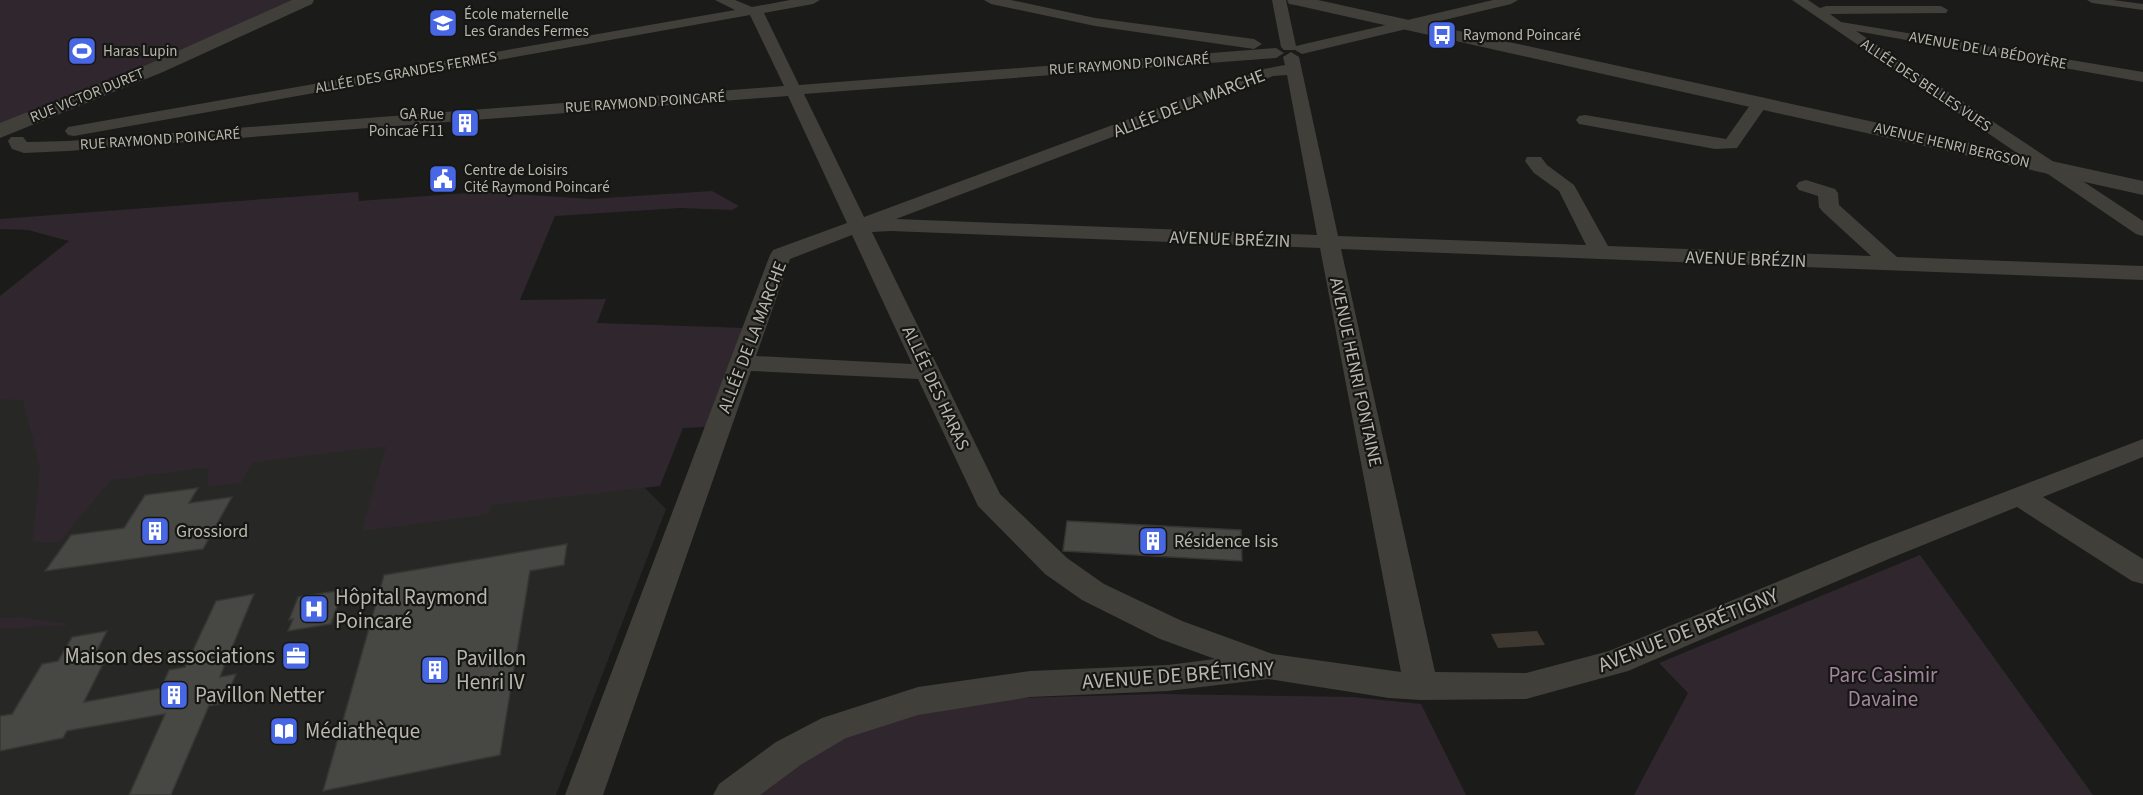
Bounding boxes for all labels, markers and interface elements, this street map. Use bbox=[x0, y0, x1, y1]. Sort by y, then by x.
place label: École maternelle Les Grandes Fermes bbox=[464, 4, 589, 42]
school or university icon: École maternelle Les Grandes Fermes bbox=[427, 7, 459, 39]
bus stop icon: Raymond Poincaré bbox=[1426, 19, 1458, 51]
place label: Raymond Poincaré bbox=[1463, 25, 1581, 46]
street label: AVENUE DE LA BÉDOYÈRE bbox=[1908, 26, 2068, 75]
street label: ALLÉE DES BELLES VUES bbox=[1856, 34, 1995, 137]
sports icon: Haras Lupin bbox=[66, 35, 98, 67]
place label: Haras Lupin bbox=[103, 41, 178, 62]
street label: ALLÉE DES GRANDES FERMES bbox=[314, 46, 499, 99]
street label: RUE RAYMOND POINCARÉ bbox=[1048, 48, 1210, 81]
street label: RUE VICTOR DURET bbox=[27, 63, 148, 128]
street label: ALLÉE DE LA MARCHE bbox=[1110, 63, 1269, 144]
street label: RUE RAYMOND POINCARÉ bbox=[564, 86, 726, 119]
place label: GA Rue Poincaé F11 bbox=[369, 104, 444, 142]
building icon: GA Rue Poincaé F11 bbox=[449, 107, 481, 139]
street label: AVENUE HENRI BERGSON bbox=[1872, 117, 2032, 174]
street label: RUE RAYMOND POINCARÉ bbox=[79, 123, 241, 156]
place label: Centre de Loisirs Cité Raymond Poincaré bbox=[464, 160, 610, 198]
public building icon: Centre de Loisirs Cité Raymond Poincaré bbox=[427, 163, 459, 195]
street label: AVENUE BRÉZIN bbox=[1169, 225, 1291, 254]
street label: AVENUE BRÉZIN bbox=[1685, 245, 1807, 274]
street label: ALLÉE DE LA MARCHE bbox=[712, 258, 793, 417]
street label: AVENUE HENRI FONTAINE bbox=[1323, 275, 1388, 469]
street label: ALLÉE DES HARAS bbox=[896, 322, 975, 455]
building icon: Grossiord bbox=[139, 515, 171, 547]
place label: Grossiord bbox=[176, 519, 248, 544]
building icon: Résidence Isis bbox=[1137, 525, 1169, 557]
place label: Résidence Isis bbox=[1174, 529, 1278, 554]
street label: AVENUE DE BRÉTIGNY bbox=[1593, 580, 1784, 680]
place label: Hôpital Raymond Poincaré bbox=[335, 582, 488, 636]
hospital icon: Hôpital Raymond Poincaré bbox=[298, 593, 330, 625]
office icon: Maison des associations bbox=[280, 640, 312, 672]
place label: Maison des associations bbox=[65, 641, 275, 671]
place label: Pavillon Henri IV bbox=[456, 643, 526, 697]
street label: AVENUE DE BRÉTIGNY bbox=[1081, 653, 1276, 697]
building icon: Pavillon Henri IV bbox=[419, 654, 451, 686]
park label: Parc Casimir Davaine bbox=[1829, 660, 1938, 714]
building icon: Pavillon Netter bbox=[158, 679, 190, 711]
place label: Pavillon Netter bbox=[195, 680, 325, 710]
library icon: Médiathèque bbox=[268, 715, 300, 747]
place label: Médiathèque bbox=[305, 716, 420, 746]

